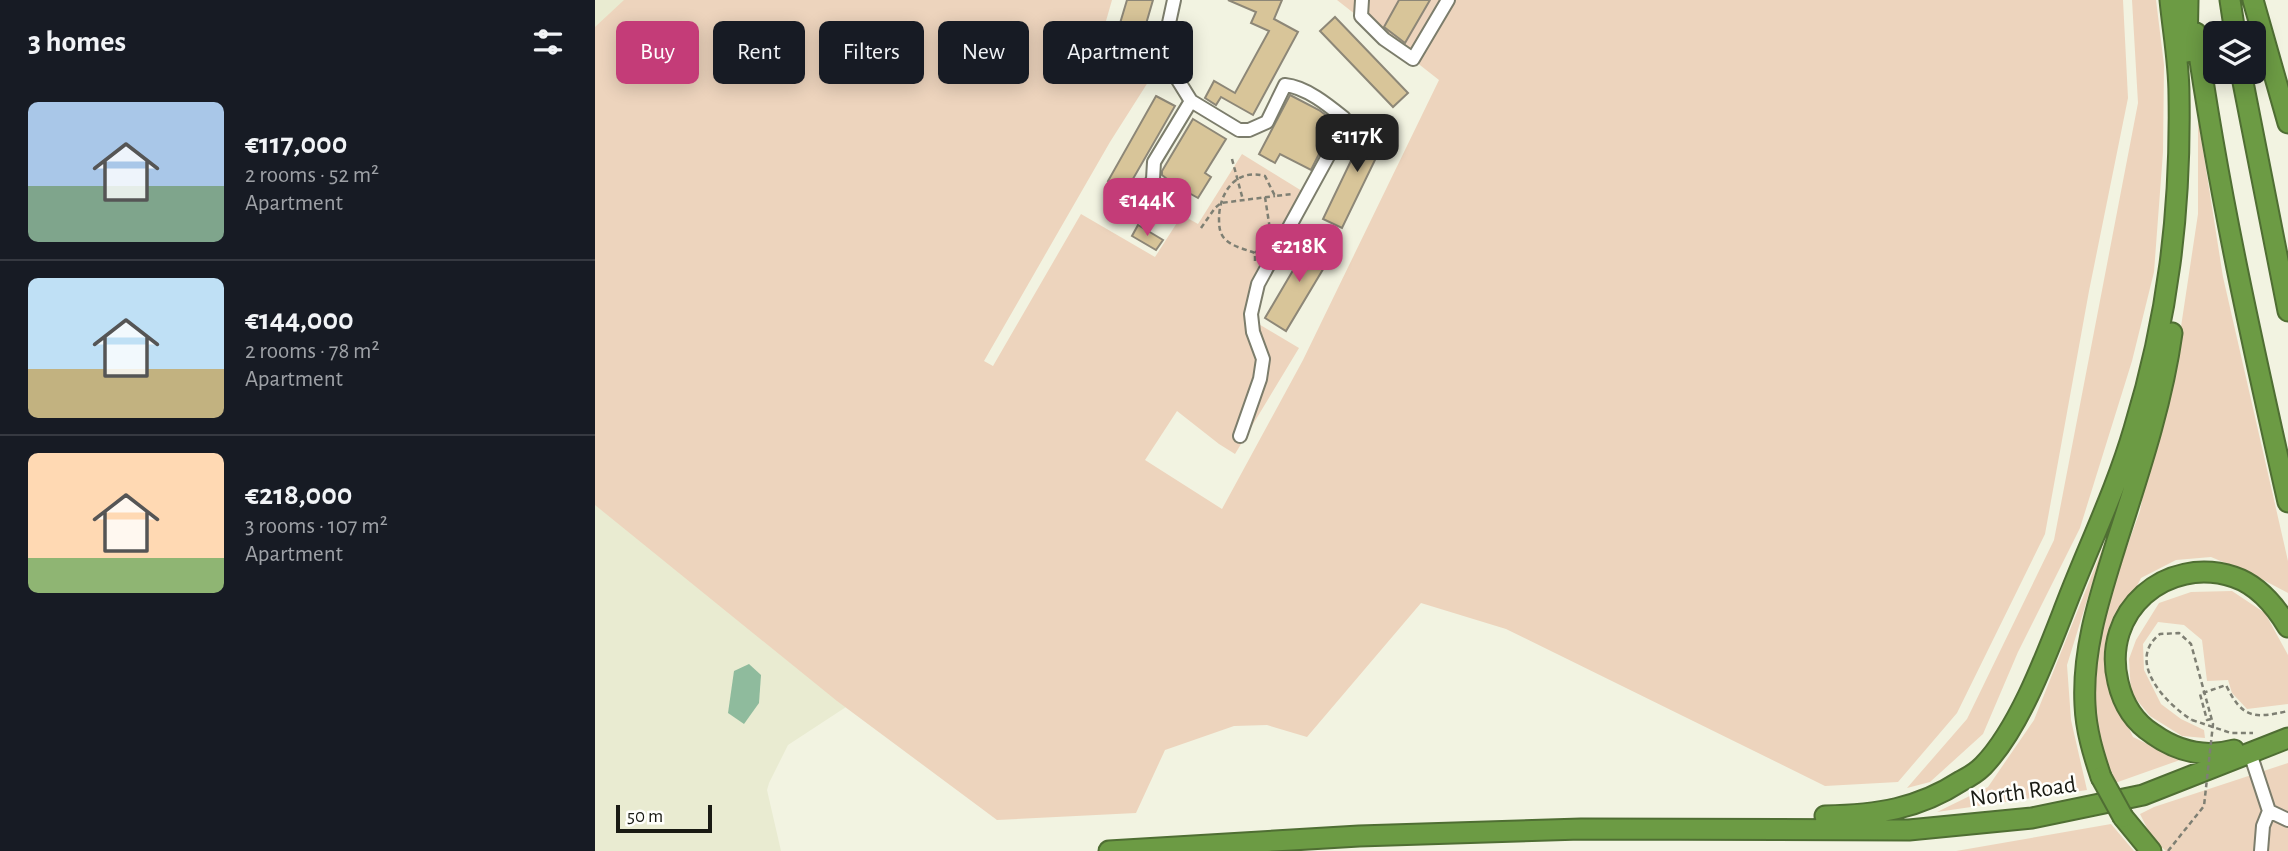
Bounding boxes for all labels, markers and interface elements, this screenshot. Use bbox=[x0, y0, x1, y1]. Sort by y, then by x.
chip: Buy bbox=[616, 21, 699, 84]
chip: Rent bbox=[713, 21, 805, 84]
chip: Filters bbox=[819, 21, 924, 84]
chip: New bbox=[938, 21, 1029, 84]
chip: Apartment bbox=[1043, 21, 1193, 84]
map controls bbox=[2203, 21, 2266, 84]
button: layers bbox=[2203, 21, 2266, 84]
icon: filters bbox=[529, 23, 567, 61]
text: 3 homes bbox=[28, 27, 126, 57]
pin: €117K bbox=[1308, 114, 1406, 174]
text: €117K bbox=[1332, 125, 1382, 148]
text: €117,000 bbox=[245, 129, 347, 159]
icon: home bbox=[84, 130, 168, 214]
text: 2 rooms · 52 m² bbox=[245, 164, 379, 187]
pin: €144K bbox=[1098, 178, 1196, 238]
text: €144K bbox=[1119, 189, 1175, 212]
text: Apartment bbox=[245, 192, 343, 215]
pin: €218K bbox=[1250, 224, 1348, 284]
text: €218K bbox=[1272, 235, 1326, 258]
text: €144,000 bbox=[245, 305, 354, 335]
icon: home bbox=[84, 306, 168, 390]
text: 2 rooms · 78 m² bbox=[245, 340, 380, 363]
text: Apartment bbox=[245, 368, 343, 391]
text: €218,000 bbox=[245, 480, 353, 510]
icon: home bbox=[84, 481, 168, 565]
text: 3 rooms · 107 m² bbox=[245, 515, 388, 538]
text: Apartment bbox=[245, 543, 343, 566]
street label: North Road bbox=[1968, 773, 2078, 811]
scale bar bbox=[616, 802, 712, 834]
text: 50 m bbox=[627, 807, 663, 826]

